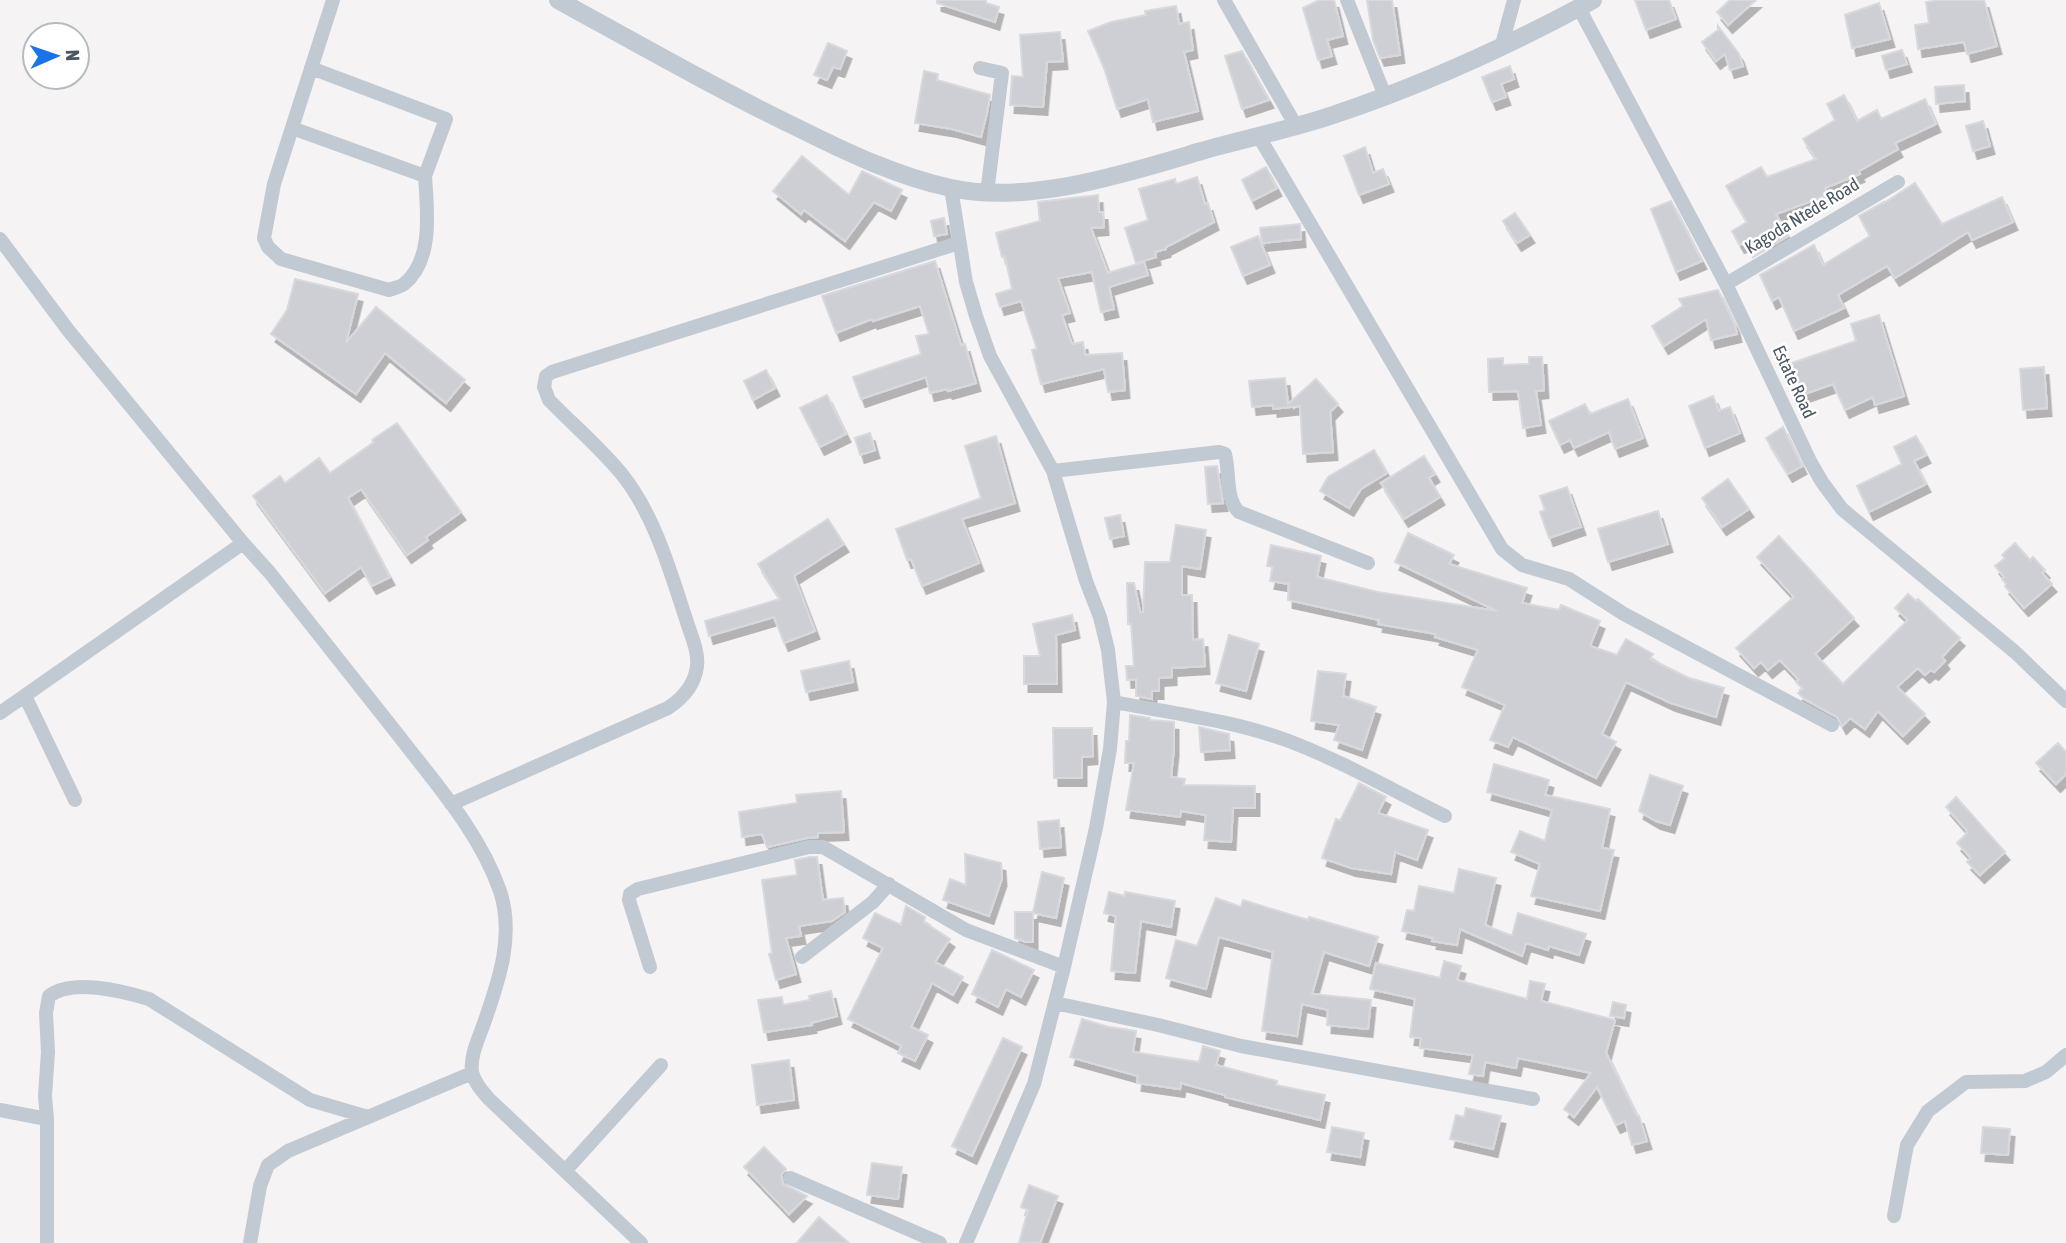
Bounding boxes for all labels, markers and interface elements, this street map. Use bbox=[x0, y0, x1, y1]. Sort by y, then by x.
north arrow bbox=[21, 21, 91, 91]
text: N bbox=[62, 49, 84, 61]
street label: Kagoda Ntede Road bbox=[1741, 173, 1863, 258]
street label: Estate Road bbox=[1769, 342, 1820, 421]

